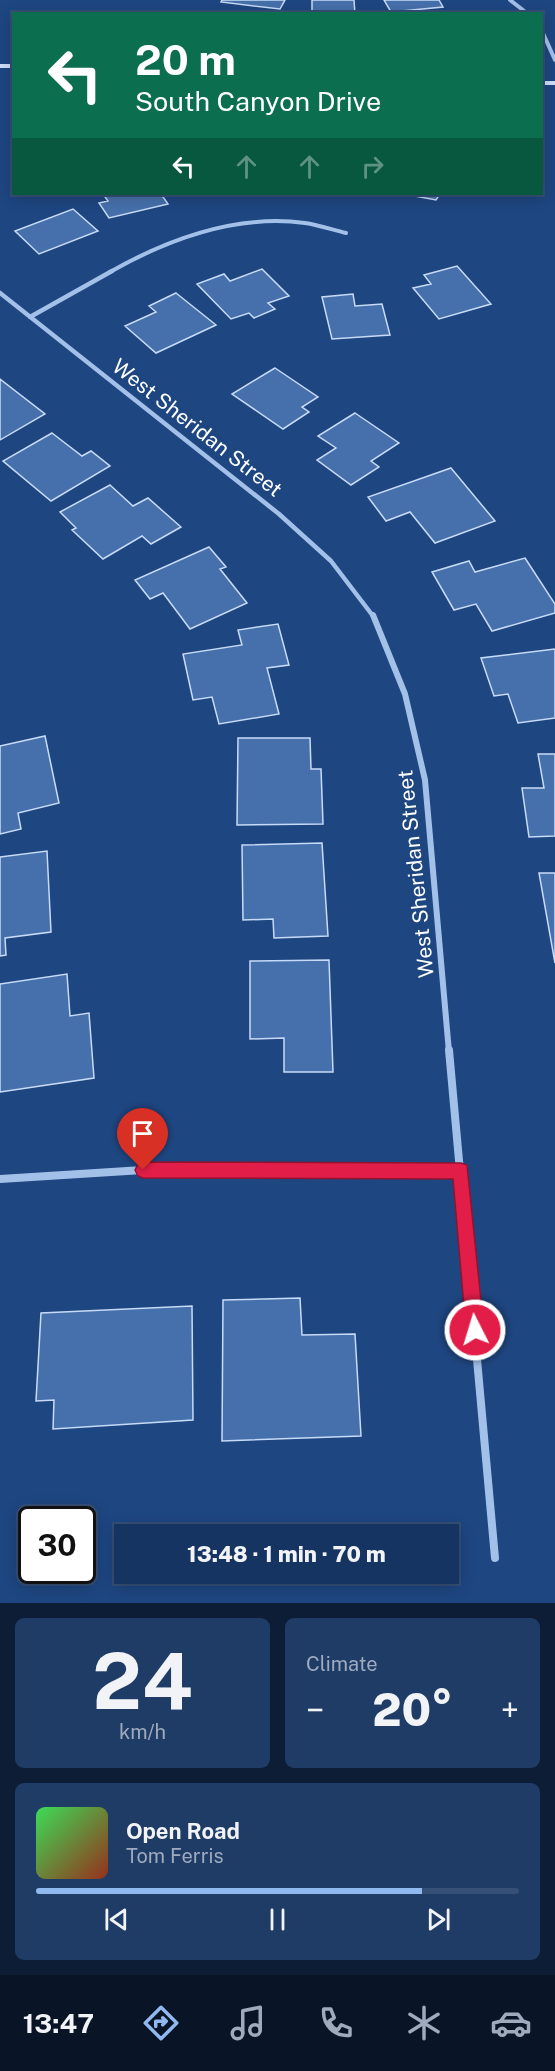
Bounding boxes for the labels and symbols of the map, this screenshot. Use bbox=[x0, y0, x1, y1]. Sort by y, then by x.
street label: West Sheridan Street bbox=[107, 353, 287, 502]
street label: West Sheridan Street bbox=[392, 769, 439, 979]
pin bbox=[117, 1108, 168, 1170]
position arrow bbox=[443, 1298, 507, 1362]
speed limit sign: 30 bbox=[18, 1506, 96, 1584]

